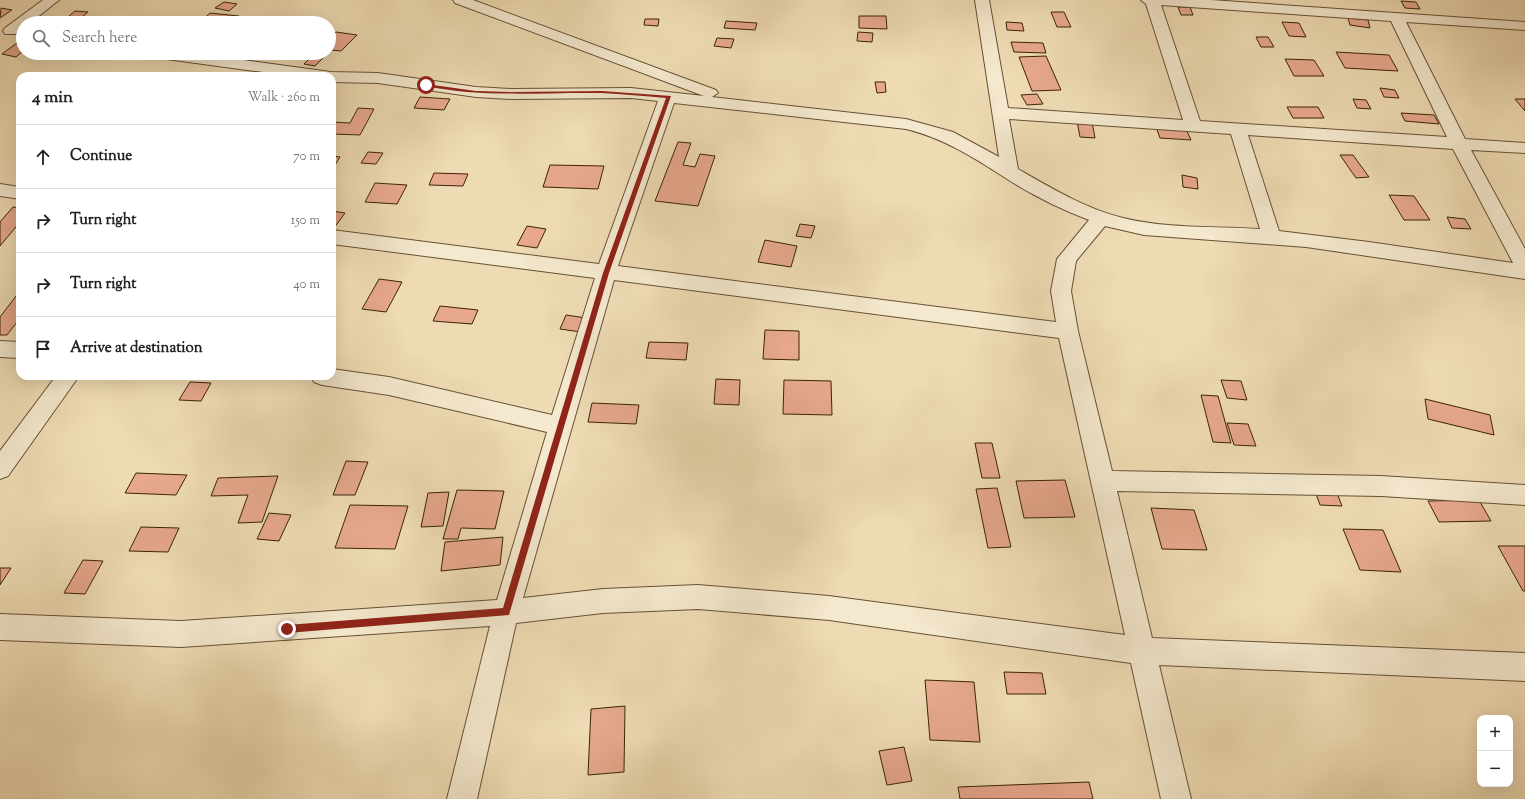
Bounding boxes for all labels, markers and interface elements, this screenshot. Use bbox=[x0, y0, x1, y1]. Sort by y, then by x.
search box bbox=[16, 16, 336, 60]
icon: search bbox=[30, 27, 52, 49]
text: Search here bbox=[62, 28, 137, 49]
route start bbox=[417, 76, 435, 94]
text: 4 min bbox=[32, 86, 73, 110]
text: Walk · 260 m bbox=[248, 89, 320, 107]
icon: ahead bbox=[32, 146, 54, 168]
text: Continue bbox=[70, 146, 132, 167]
text: 70 m bbox=[293, 148, 320, 166]
icon: right bbox=[32, 210, 54, 232]
text: Turn right bbox=[70, 210, 136, 231]
text: 150 m bbox=[291, 212, 320, 230]
icon: right bbox=[32, 274, 54, 296]
text: Turn right bbox=[70, 274, 136, 295]
text: 40 m bbox=[293, 276, 320, 294]
icon: arrive bbox=[32, 338, 54, 360]
text: Arrive at destination bbox=[70, 338, 203, 359]
route end bbox=[278, 620, 296, 638]
map controls bbox=[1477, 715, 1513, 787]
button: + bbox=[1477, 715, 1513, 751]
button: − bbox=[1477, 751, 1513, 787]

